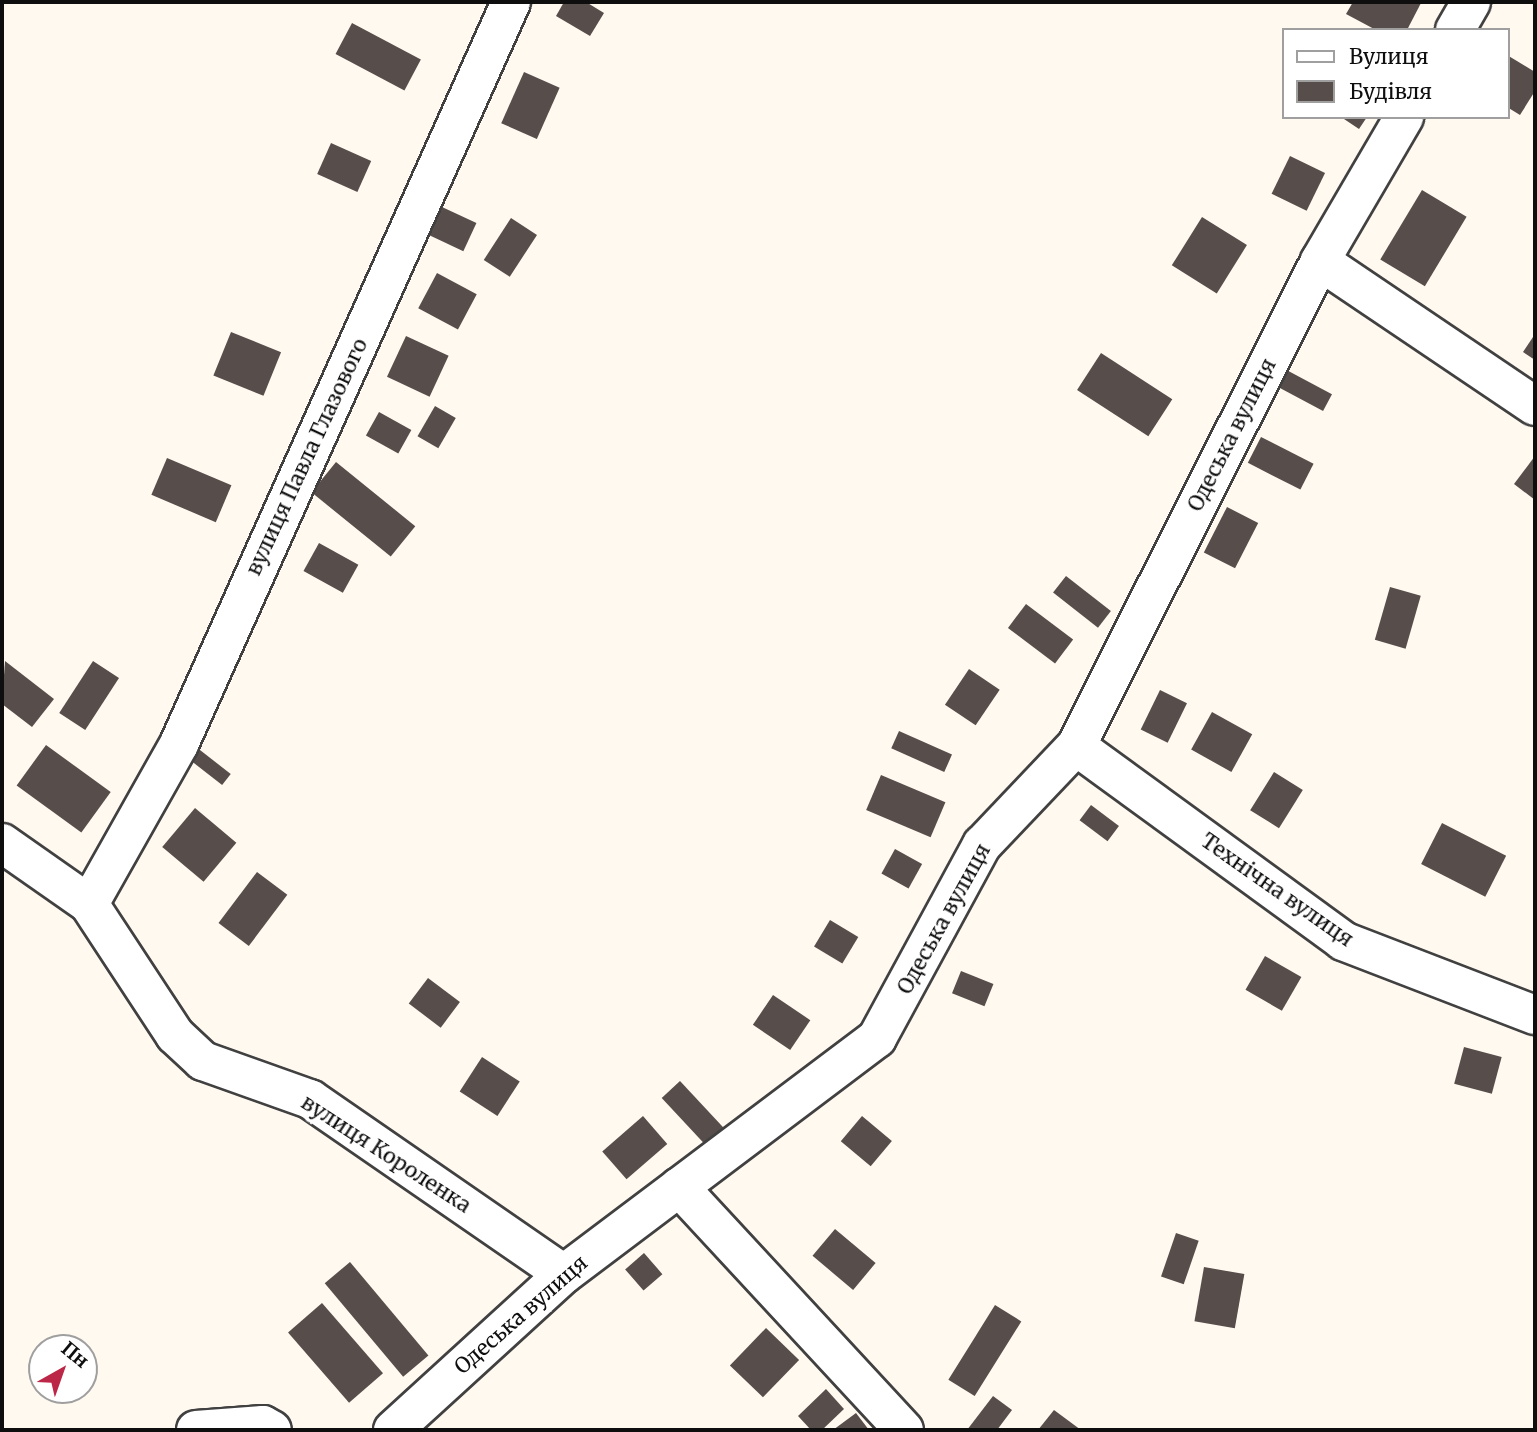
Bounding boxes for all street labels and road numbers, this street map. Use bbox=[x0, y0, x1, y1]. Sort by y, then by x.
street label: вулиця Павла Глазового bbox=[241, 335, 373, 579]
street label: Одеська вулиця bbox=[1183, 354, 1281, 516]
street label: Технічна вулиця bbox=[1196, 828, 1358, 952]
street label: Одеська вулиця bbox=[892, 839, 996, 999]
street label: вулиця Короленка bbox=[296, 1090, 476, 1218]
street label: Одеська вулиця bbox=[449, 1250, 593, 1380]

